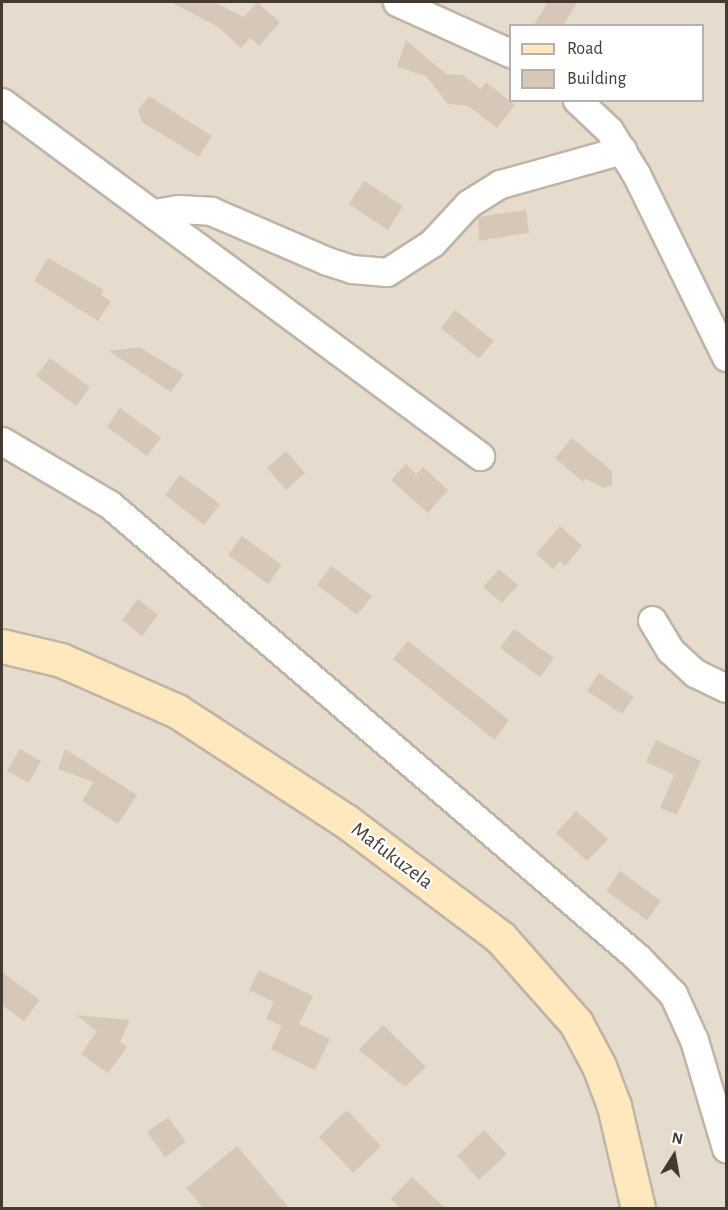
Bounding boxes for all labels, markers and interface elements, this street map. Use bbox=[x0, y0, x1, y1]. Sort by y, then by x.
legend bbox=[509, 24, 704, 102]
text: Road bbox=[567, 40, 603, 58]
text: Building bbox=[567, 70, 626, 88]
street label: Mafukuzela bbox=[346, 817, 438, 895]
north arrow bbox=[644, 1126, 704, 1186]
text: N bbox=[670, 1129, 684, 1147]

